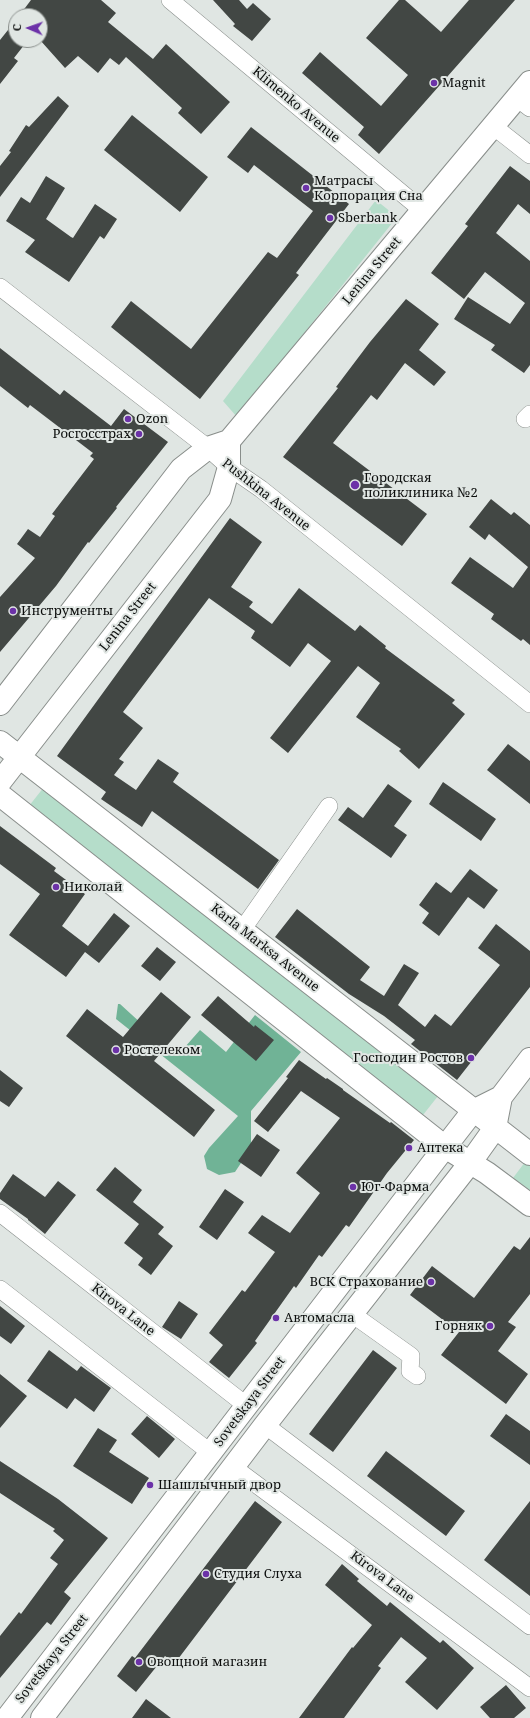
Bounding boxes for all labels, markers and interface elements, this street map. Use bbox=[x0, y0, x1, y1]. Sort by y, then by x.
north arrow bbox=[8, 8, 48, 48]
text: С bbox=[9, 24, 24, 31]
street label: Klimenko Avenue bbox=[249, 64, 343, 146]
place label: Magnit bbox=[442, 75, 486, 91]
marker: Magnit bbox=[429, 78, 439, 88]
place label: Матрасы Корпорация Сна bbox=[314, 173, 423, 204]
marker: Матрасы Корпорация Сна bbox=[301, 183, 311, 193]
place label: Sberbank bbox=[338, 210, 397, 226]
marker: Sberbank bbox=[325, 213, 335, 223]
street label: Lenina Street bbox=[339, 234, 405, 308]
place label: Ozon bbox=[136, 411, 168, 427]
marker: Ozon bbox=[123, 414, 133, 424]
place label: Росгосстрах bbox=[53, 426, 131, 442]
marker: Росгосстрах bbox=[134, 429, 144, 439]
street label: Pushkina Avenue bbox=[219, 456, 313, 534]
place label: Городская поликлиника №2 bbox=[364, 470, 478, 501]
marker: Городская поликлиника №2 bbox=[349, 479, 361, 491]
street label: Lenina Street bbox=[96, 580, 160, 654]
place label: Инструменты bbox=[21, 603, 113, 619]
marker: Инструменты bbox=[8, 606, 18, 616]
place label: Николай bbox=[64, 879, 122, 895]
marker: Николай bbox=[51, 882, 61, 892]
street label: Karla Marksa Avenue bbox=[208, 901, 322, 995]
place label: Ростелеком bbox=[124, 1042, 201, 1058]
marker: Ростелеком bbox=[111, 1045, 121, 1055]
place label: Господин Ростов bbox=[353, 1050, 463, 1066]
marker: Господин Ростов bbox=[466, 1053, 476, 1063]
place label: Аптека bbox=[417, 1140, 464, 1156]
marker: Аптека bbox=[404, 1143, 414, 1153]
place label: Юг-Фарма bbox=[361, 1179, 429, 1195]
marker: Юг-Фарма bbox=[348, 1182, 358, 1192]
place label: ВСК Страхование bbox=[309, 1274, 423, 1290]
marker: ВСК Страхование bbox=[426, 1277, 436, 1287]
street label: Kirova Lane bbox=[88, 1280, 158, 1340]
place label: Автомасла bbox=[284, 1310, 355, 1326]
marker: Автомасла bbox=[271, 1313, 281, 1323]
place label: Горняк bbox=[435, 1318, 482, 1334]
marker: Горняк bbox=[485, 1321, 495, 1331]
street label: Sovetskaya Street bbox=[211, 1354, 289, 1450]
place label: Шашлычный двор bbox=[158, 1477, 281, 1493]
marker: Шашлычный двор bbox=[145, 1480, 155, 1490]
street label: Kirova Lane bbox=[347, 1548, 417, 1606]
place label: Студия Слуха bbox=[214, 1566, 302, 1582]
marker: Студия Слуха bbox=[201, 1569, 211, 1579]
street label: Sovetskaya Street bbox=[12, 1611, 92, 1707]
place label: Овощной магазин bbox=[147, 1654, 267, 1670]
marker: Овощной магазин bbox=[134, 1657, 144, 1667]

